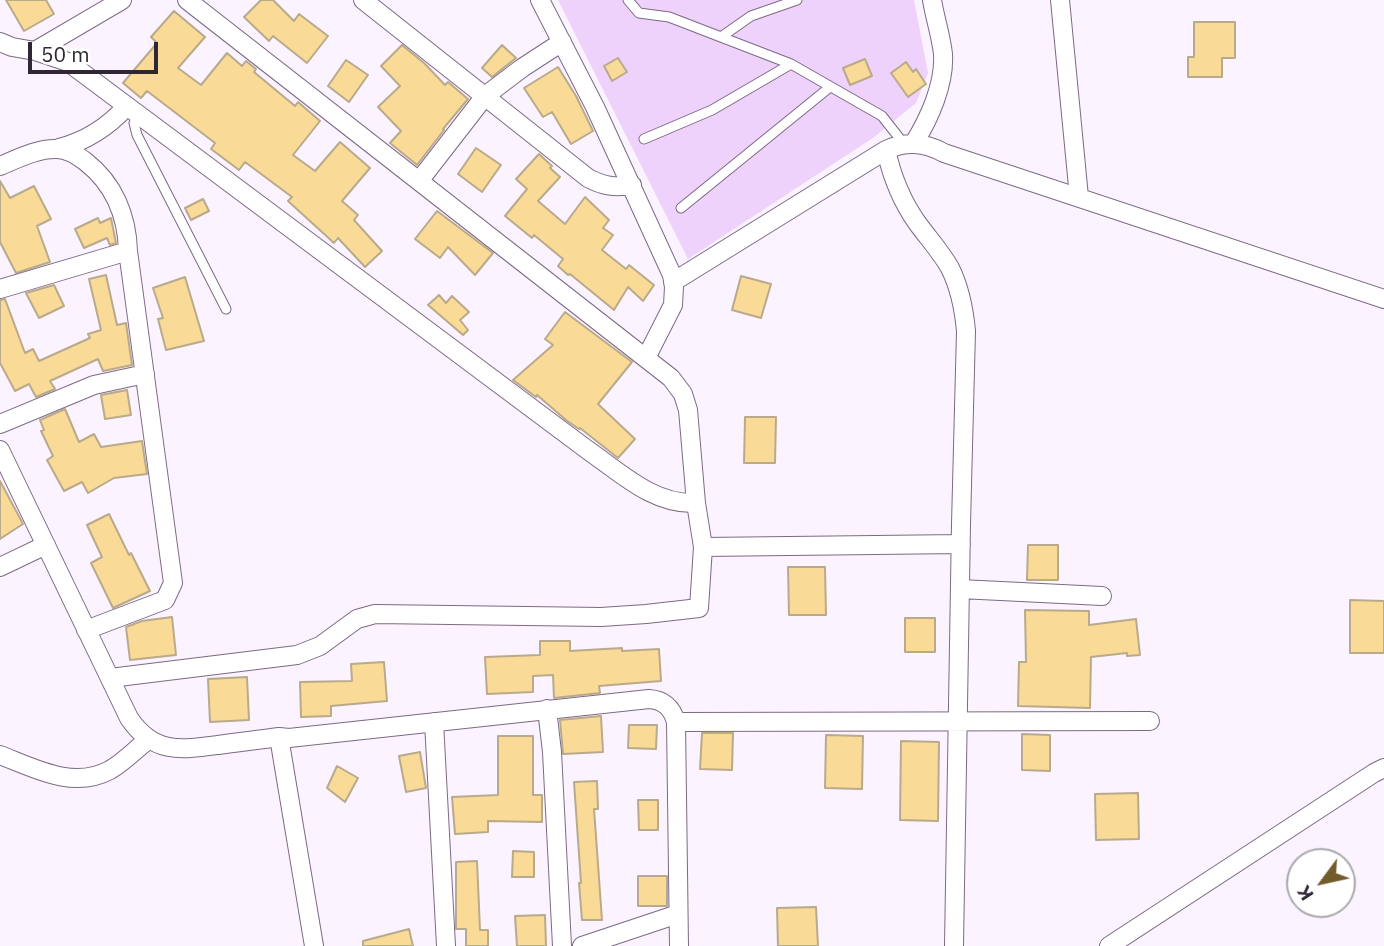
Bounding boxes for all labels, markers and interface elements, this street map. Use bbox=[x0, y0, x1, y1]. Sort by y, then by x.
scale bar bbox=[32, 28, 161, 72]
text: 50 m bbox=[41, 40, 90, 68]
north arrow bbox=[1286, 848, 1356, 918]
text: K bbox=[1291, 881, 1319, 905]

